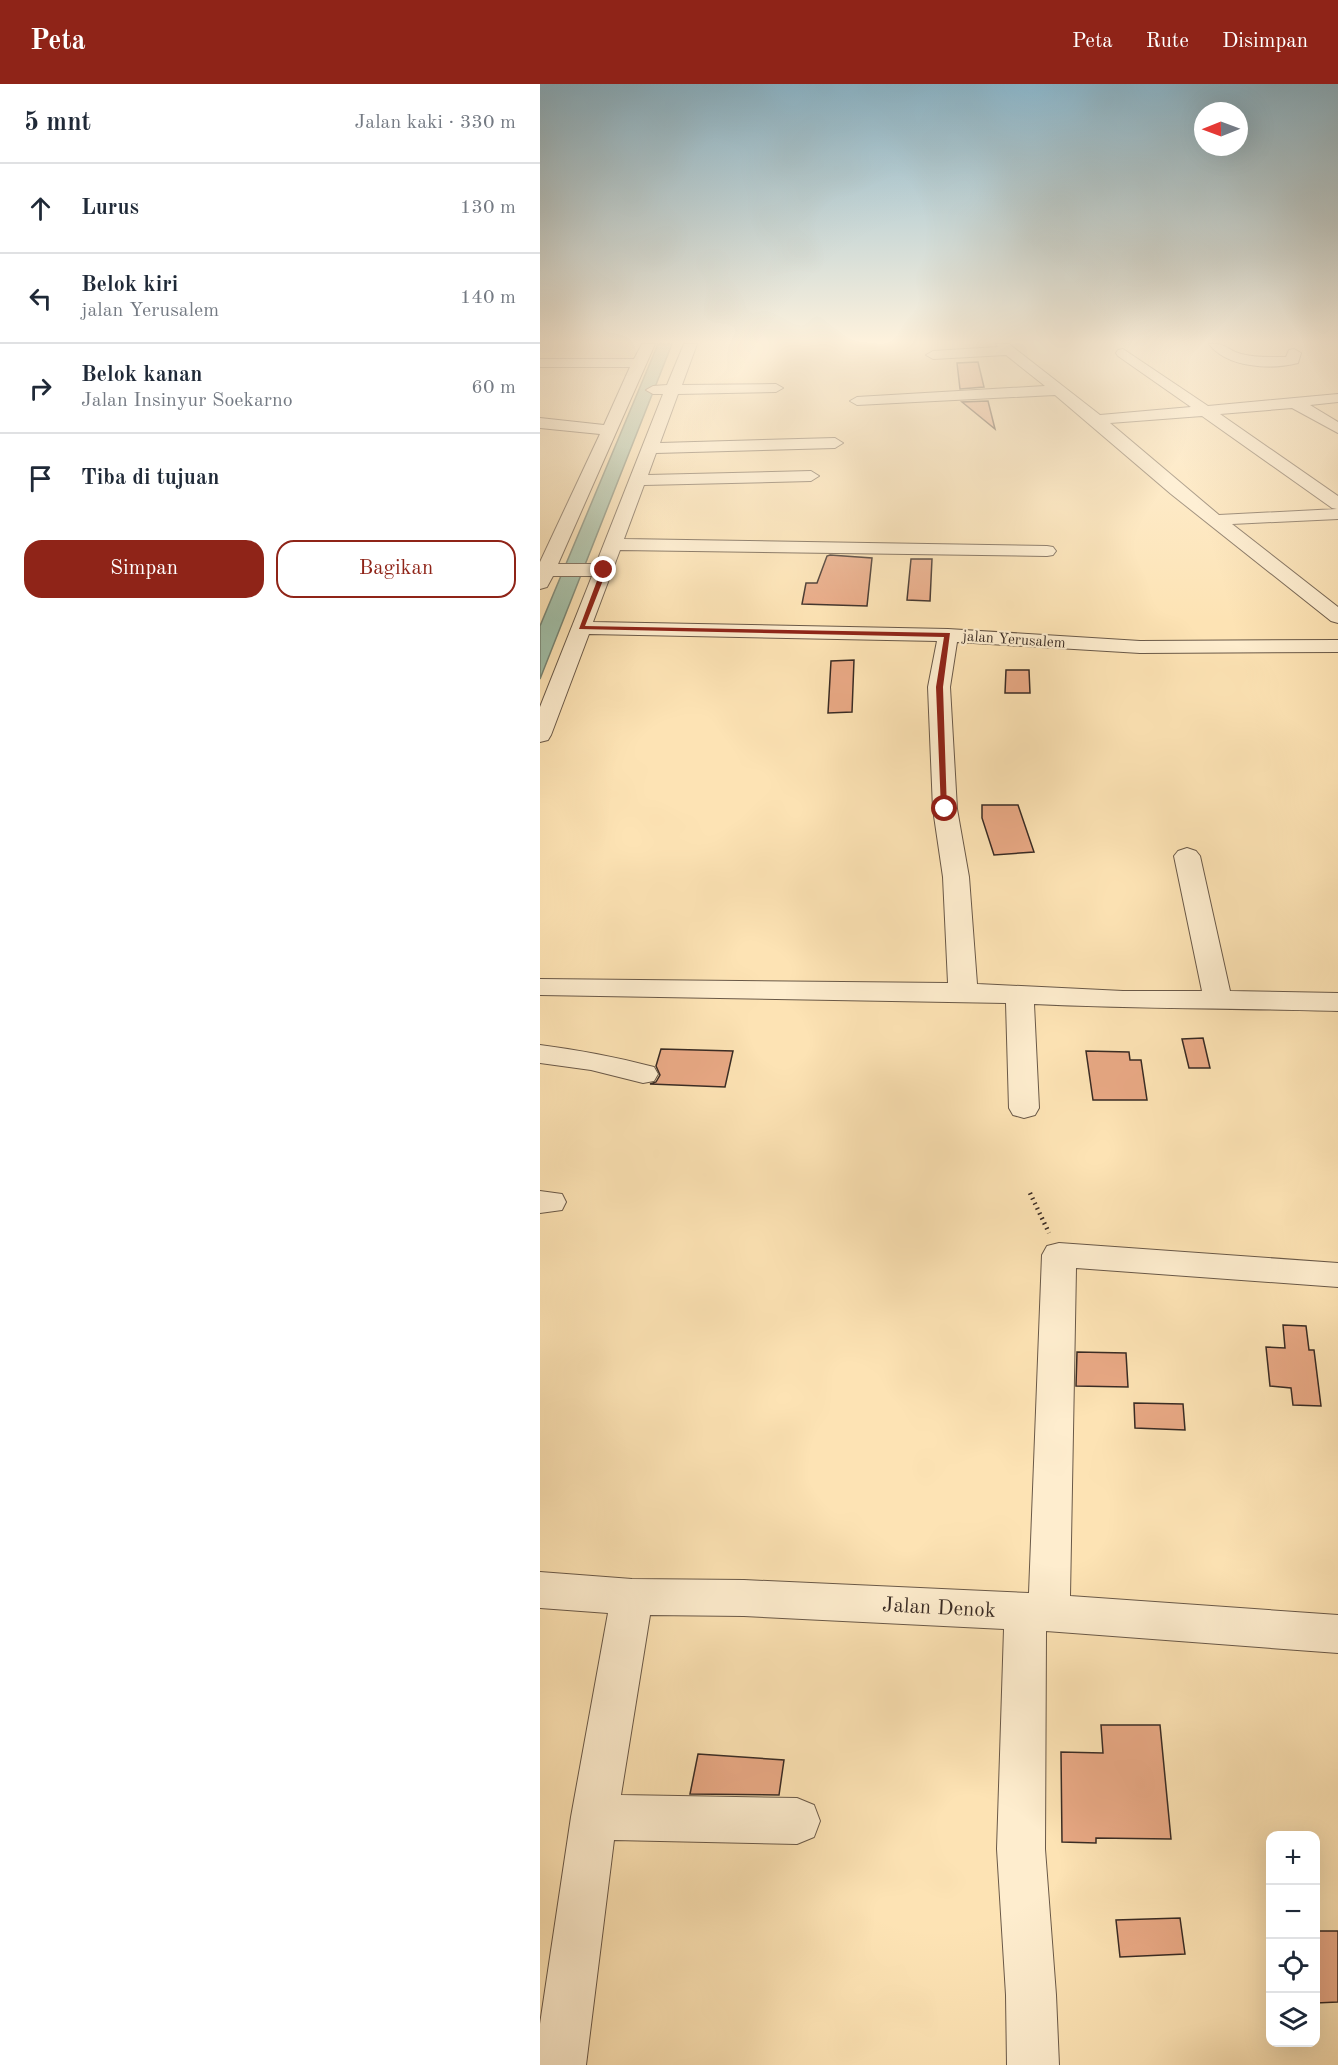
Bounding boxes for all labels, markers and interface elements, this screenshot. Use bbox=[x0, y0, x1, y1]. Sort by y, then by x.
text: Peta bbox=[30, 28, 86, 56]
text: Peta bbox=[1072, 31, 1113, 52]
text: Rute bbox=[1146, 31, 1189, 52]
text: Disimpan bbox=[1222, 31, 1308, 52]
north arrow bbox=[1194, 102, 1248, 156]
text: 5 mnt bbox=[24, 110, 91, 136]
text: Jalan kaki · 330 m bbox=[354, 113, 516, 133]
icon: ahead bbox=[24, 192, 57, 225]
text: Lurus bbox=[81, 197, 139, 219]
text: 130 m bbox=[460, 198, 516, 218]
text: Belok kiri bbox=[81, 274, 178, 296]
icon: left bbox=[24, 282, 57, 315]
text: 140 m bbox=[460, 288, 516, 308]
text: jalan Yerusalem bbox=[81, 301, 219, 321]
text: Belok kanan bbox=[81, 364, 203, 386]
icon: right bbox=[24, 372, 57, 405]
text: 60 m bbox=[471, 378, 516, 398]
text: Jalan Insinyur Soekarno bbox=[81, 391, 293, 411]
icon: arrive bbox=[24, 462, 57, 495]
text: Tiba di tujuan bbox=[81, 467, 219, 489]
button: Simpan bbox=[24, 540, 264, 598]
button: Bagikan bbox=[276, 540, 516, 598]
route end bbox=[590, 556, 616, 582]
street label: jalan Yerusalem bbox=[961, 629, 1066, 652]
route start bbox=[931, 795, 957, 821]
street label: Jalan Denok bbox=[882, 1595, 996, 1622]
map controls bbox=[1266, 1831, 1320, 2047]
button: + bbox=[1266, 1831, 1320, 1885]
button: − bbox=[1266, 1885, 1320, 1939]
button: locate bbox=[1266, 1939, 1320, 1993]
button: layers bbox=[1266, 1993, 1320, 2047]

